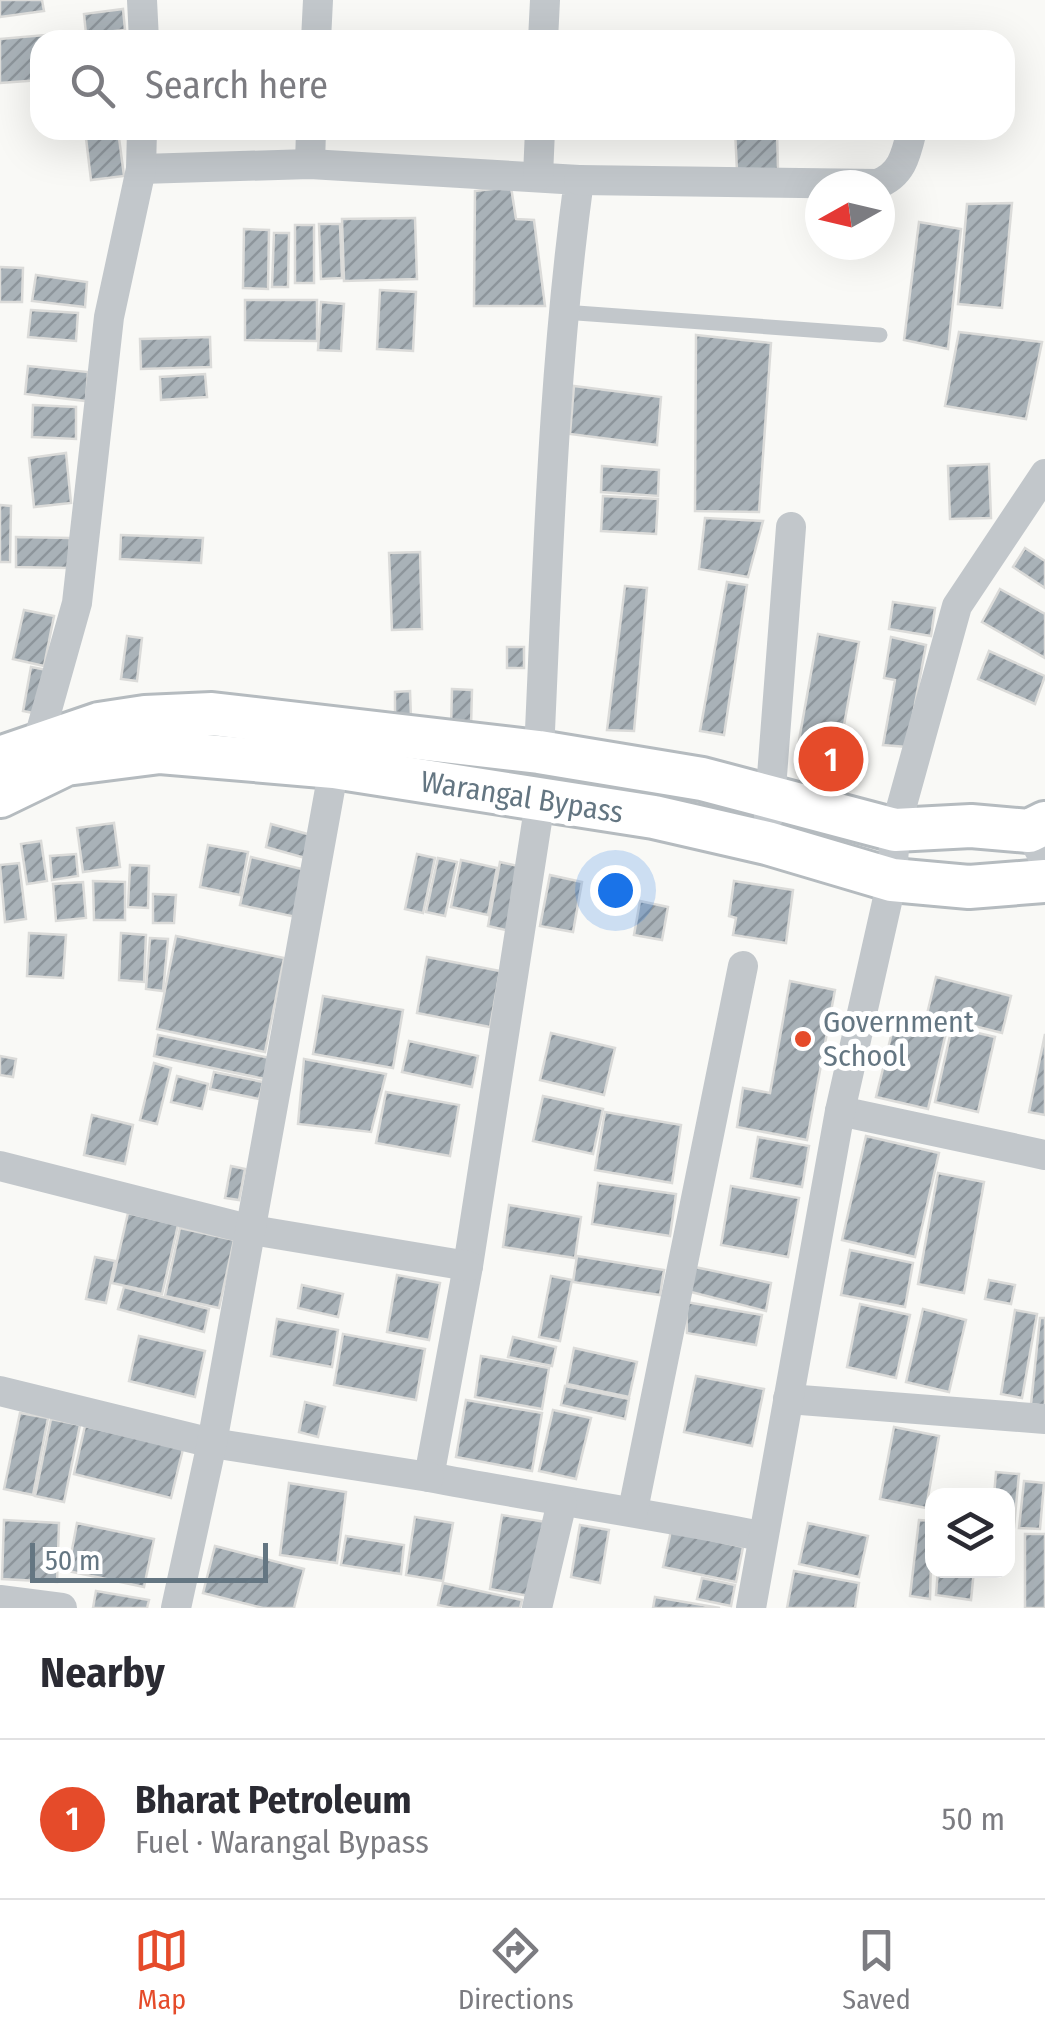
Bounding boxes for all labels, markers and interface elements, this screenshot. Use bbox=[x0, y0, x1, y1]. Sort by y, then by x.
search box bbox=[30, 30, 1015, 140]
icon: search bbox=[65, 58, 120, 113]
text: Search here bbox=[145, 62, 328, 108]
north arrow bbox=[805, 170, 895, 260]
pin: 1 bbox=[798, 722, 864, 796]
street label: Warangal Bypass bbox=[418, 763, 626, 831]
your location bbox=[590, 865, 641, 916]
place label: Government School bbox=[823, 1004, 974, 1074]
marker: Government School bbox=[792, 1028, 814, 1050]
map controls bbox=[925, 1488, 1015, 1578]
button: layers bbox=[925, 1488, 1015, 1578]
scale bar bbox=[30, 1538, 268, 1582]
text: 50 m bbox=[45, 1544, 101, 1577]
text: Nearby bbox=[40, 1648, 165, 1698]
text: Bharat Petroleum bbox=[135, 1777, 412, 1823]
text: 1 bbox=[66, 1800, 79, 1838]
text: 50 m bbox=[942, 1800, 1005, 1838]
text: Fuel · Warangal Bypass bbox=[135, 1823, 429, 1861]
tab: Map bbox=[134, 1923, 189, 2016]
tab: Directions bbox=[458, 1923, 574, 2016]
tab: Saved bbox=[842, 1923, 911, 2016]

